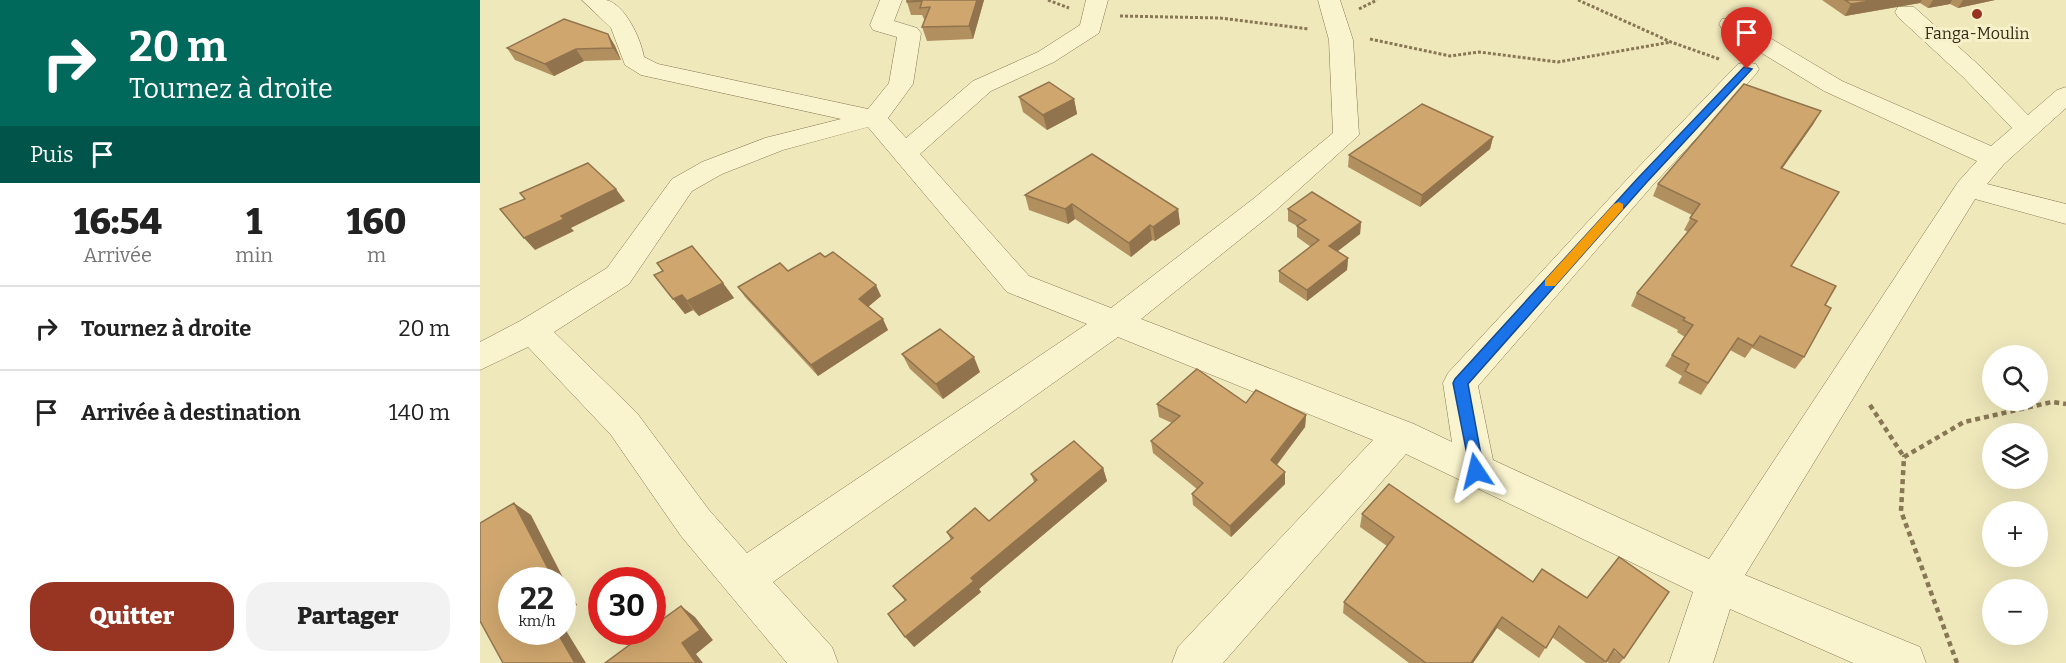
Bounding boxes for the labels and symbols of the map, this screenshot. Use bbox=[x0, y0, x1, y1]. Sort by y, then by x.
pin bbox=[1721, 7, 1772, 69]
marker: Fanga-Moulin bbox=[1970, 7, 1984, 21]
place label: Fanga-Moulin bbox=[1925, 24, 2029, 43]
position arrow bbox=[1444, 439, 1508, 503]
speed limit sign: 30 bbox=[588, 567, 666, 645]

